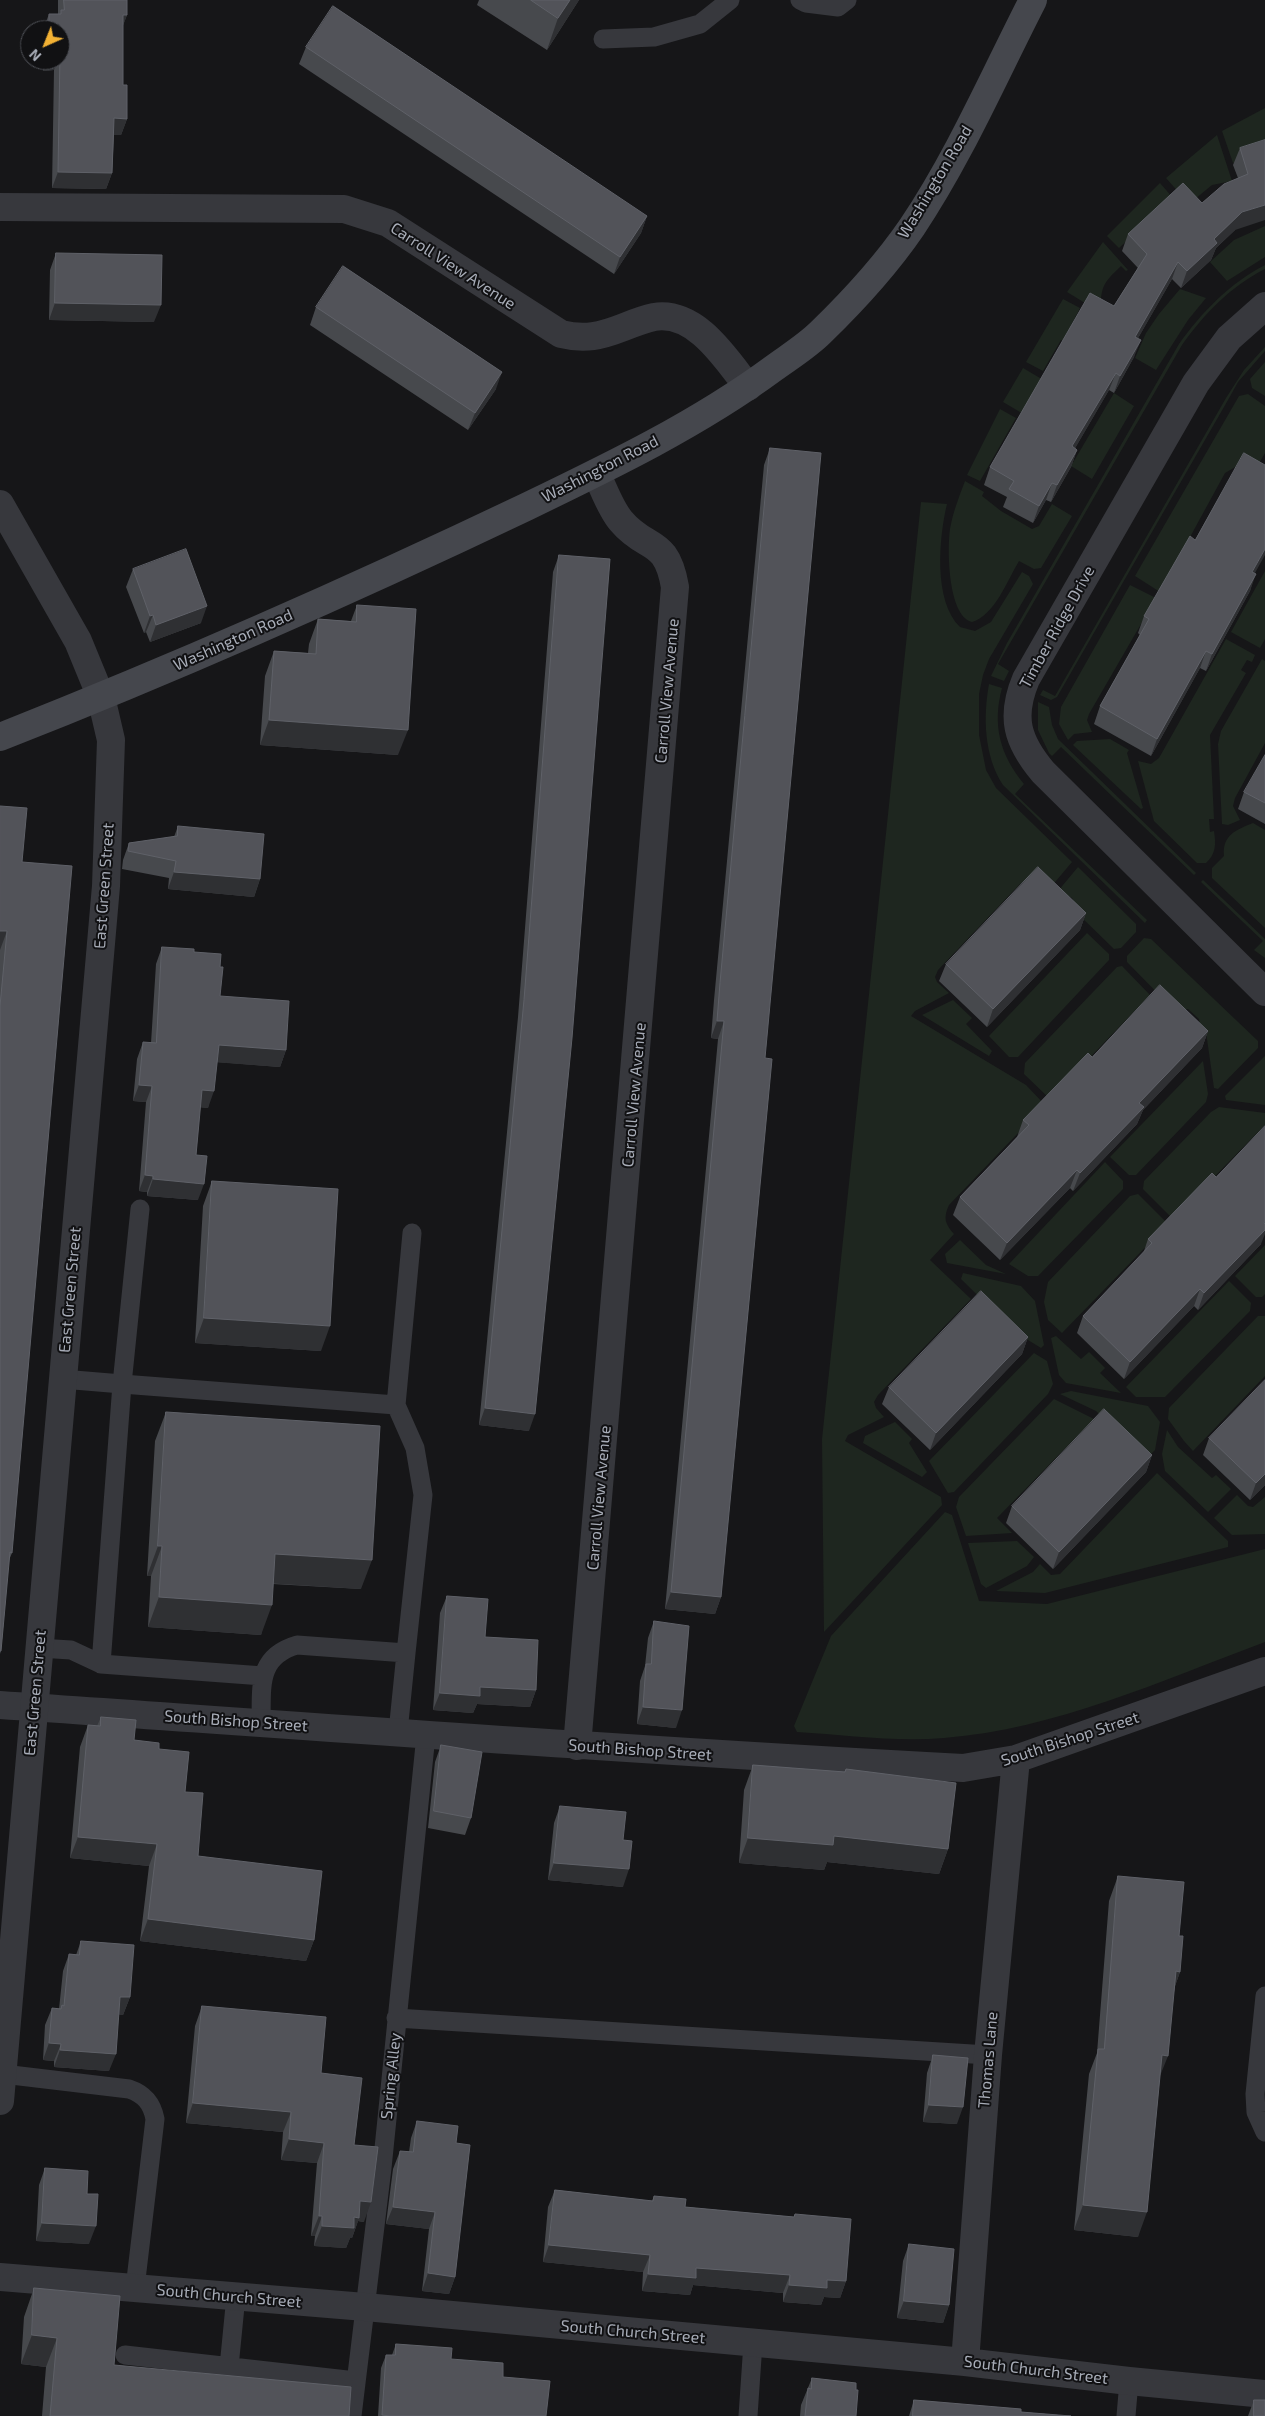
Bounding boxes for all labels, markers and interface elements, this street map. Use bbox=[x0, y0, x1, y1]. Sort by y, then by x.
north arrow bbox=[20, 20, 70, 70]
text: N bbox=[25, 46, 44, 65]
street label: Washington Road bbox=[894, 122, 976, 242]
street label: Carroll View Avenue bbox=[387, 218, 519, 314]
street label: Washington Road bbox=[538, 431, 662, 507]
street label: Timber Ridge Drive bbox=[1015, 562, 1099, 692]
street label: Washington Road bbox=[171, 605, 295, 675]
street label: Carroll View Avenue bbox=[651, 618, 683, 764]
street label: East Green Street bbox=[90, 822, 118, 950]
street label: Carroll View Avenue bbox=[618, 1022, 650, 1168]
street label: East Green Street bbox=[55, 1226, 85, 1354]
street label: Carroll View Avenue bbox=[583, 1425, 615, 1571]
street label: East Green Street bbox=[20, 1629, 50, 1757]
street label: South Bishop Street bbox=[164, 1706, 308, 1736]
street label: South Bishop Street bbox=[999, 1708, 1141, 1770]
street label: South Bishop Street bbox=[568, 1735, 712, 1765]
street label: Thomas Lane bbox=[974, 2011, 1002, 2109]
street label: Spring Alley bbox=[377, 2032, 405, 2120]
street label: South Church Street bbox=[156, 2280, 302, 2312]
street label: South Church Street bbox=[560, 2316, 706, 2348]
street label: South Church Street bbox=[963, 2352, 1109, 2388]

